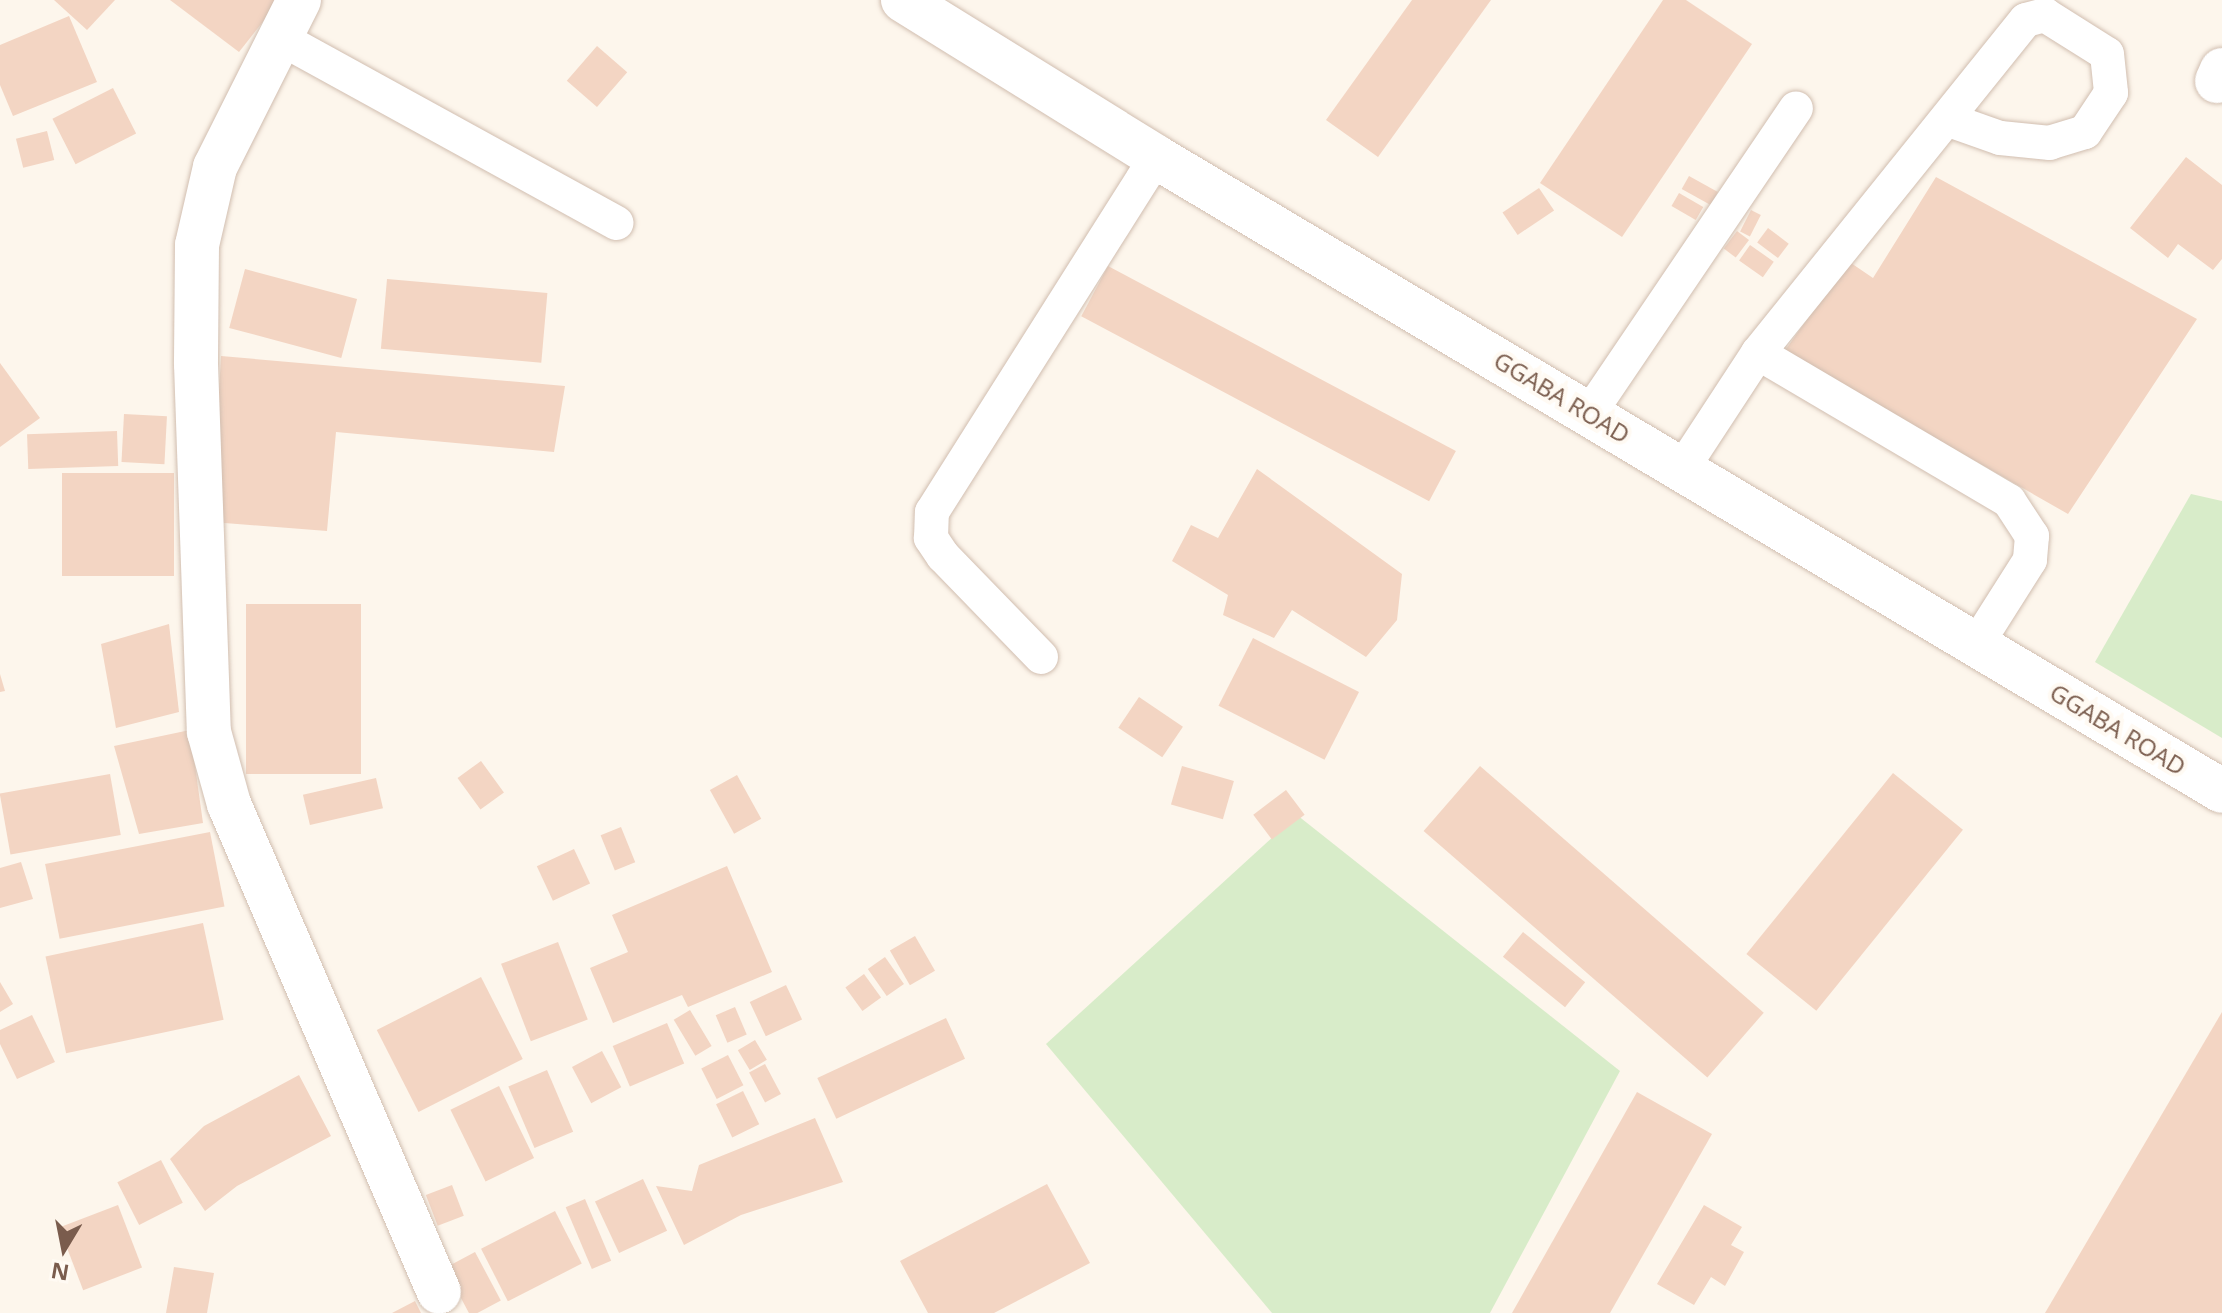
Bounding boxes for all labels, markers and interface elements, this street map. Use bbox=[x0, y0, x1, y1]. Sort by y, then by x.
street label: GGABA ROAD bbox=[1489, 345, 1635, 449]
street label: GGABA ROAD bbox=[2045, 677, 2191, 781]
north arrow bbox=[24, 1209, 104, 1289]
text: N bbox=[48, 1256, 71, 1289]

